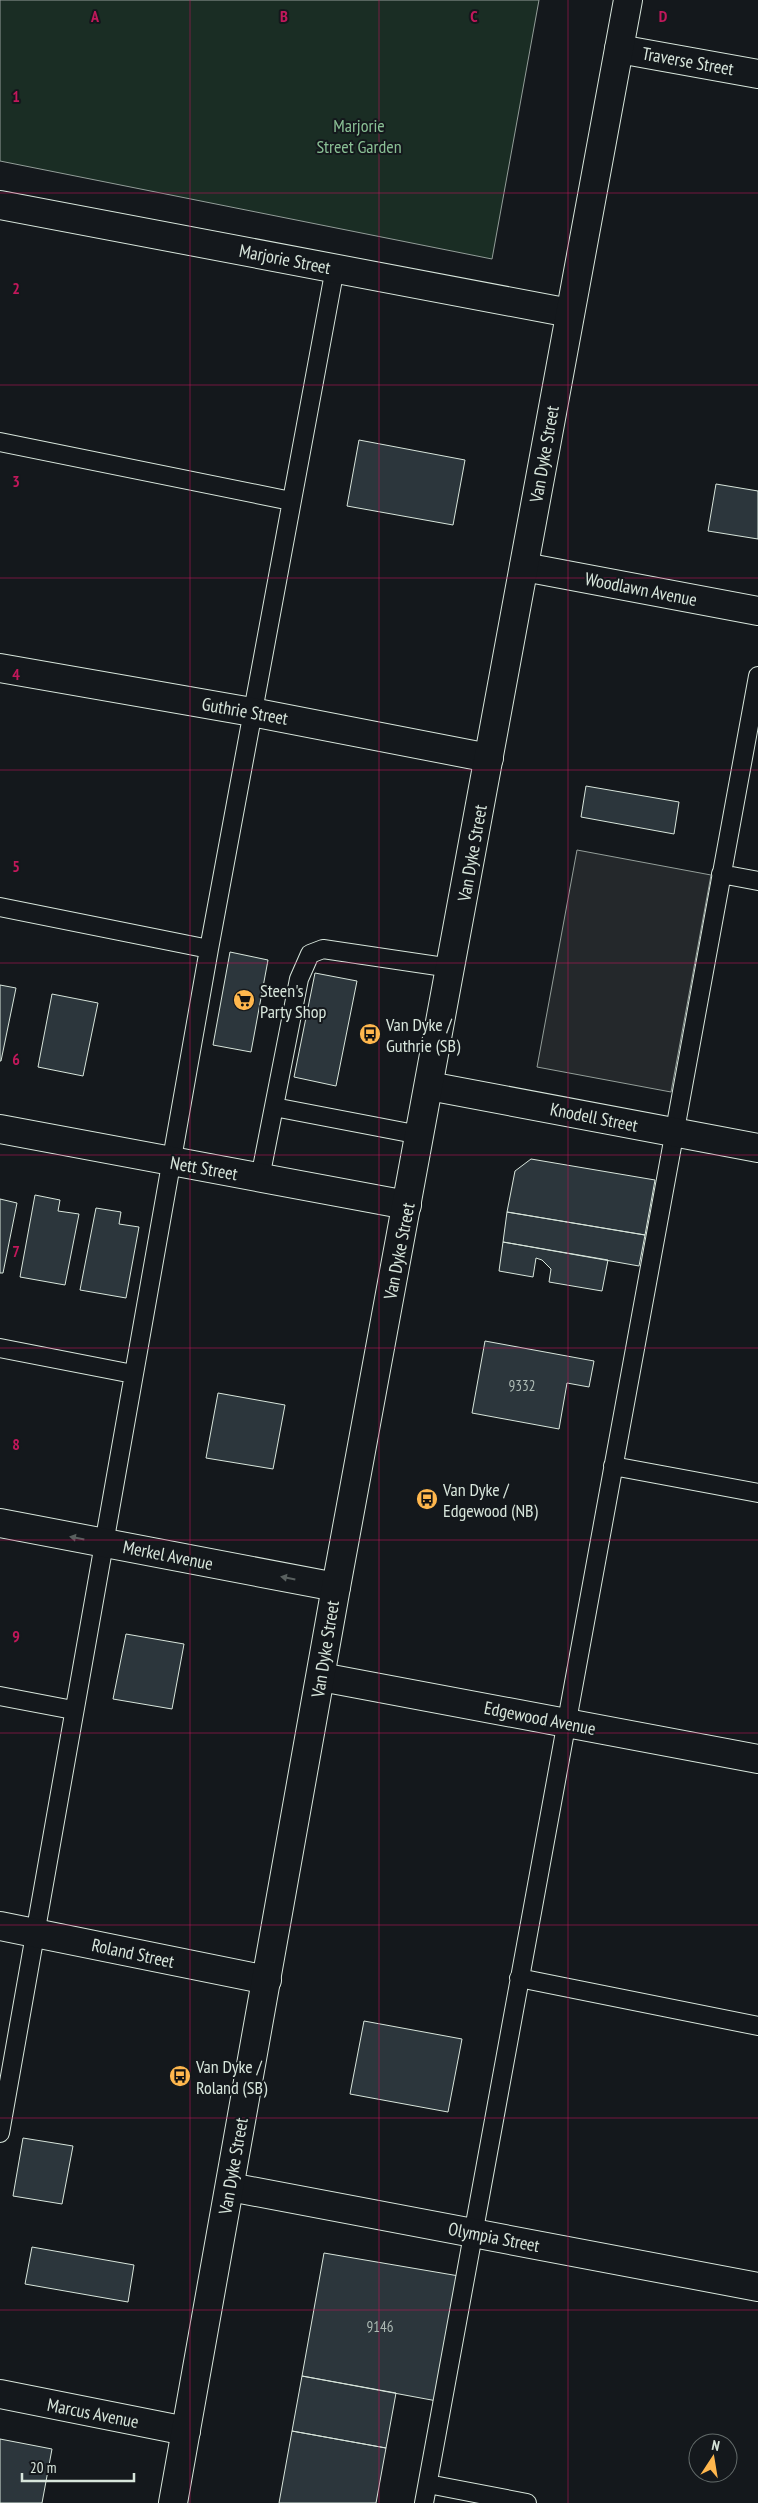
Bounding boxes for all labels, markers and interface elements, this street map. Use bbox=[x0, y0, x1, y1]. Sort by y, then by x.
text: A bbox=[90, 6, 100, 26]
text: B bbox=[280, 6, 288, 26]
text: C bbox=[470, 6, 478, 26]
text: D bbox=[659, 6, 668, 26]
street label: Traverse Street bbox=[640, 42, 736, 80]
text: 1 bbox=[12, 86, 20, 106]
park label: Marjorie Street Garden bbox=[316, 114, 402, 158]
street label: Marjorie Street bbox=[237, 239, 333, 279]
text: 2 bbox=[12, 278, 20, 298]
street label: Van Dyke Street bbox=[524, 404, 564, 505]
text: 3 bbox=[12, 471, 20, 491]
street label: Woodlawn Avenue bbox=[583, 567, 699, 611]
text: 4 bbox=[12, 664, 20, 684]
street label: Guthrie Street bbox=[200, 692, 290, 730]
street label: Van Dyke Street bbox=[452, 803, 492, 904]
text: 5 bbox=[12, 856, 20, 876]
place label: Steen's Party Shop bbox=[260, 979, 326, 1023]
supermarket icon: Steen's Party Shop bbox=[232, 988, 256, 1012]
place label: Van Dyke / Guthrie (SB) bbox=[385, 1013, 461, 1057]
bus stop icon: Van Dyke / Guthrie (SB) bbox=[358, 1022, 382, 1046]
text: 6 bbox=[12, 1049, 20, 1069]
street label: Knodell Street bbox=[548, 1097, 640, 1137]
street label: Nett Street bbox=[168, 1151, 240, 1185]
street label: Van Dyke Street bbox=[378, 1201, 420, 1302]
text: 7 bbox=[12, 1241, 20, 1261]
house number: 9332 bbox=[508, 1376, 536, 1395]
text: 8 bbox=[12, 1434, 20, 1454]
place label: Van Dyke / Edgewood (NB) bbox=[442, 1478, 539, 1522]
bus stop icon: Van Dyke / Edgewood (NB) bbox=[415, 1487, 439, 1511]
one-way arrow bbox=[69, 1534, 84, 1542]
street label: Merkel Avenue bbox=[121, 1535, 215, 1575]
one-way arrow bbox=[279, 1574, 295, 1582]
street label: Van Dyke Street bbox=[306, 1599, 344, 1700]
text: 9 bbox=[12, 1626, 20, 1646]
street label: Edgewood Avenue bbox=[482, 1696, 598, 1740]
street label: Roland Street bbox=[90, 1933, 176, 1973]
place label: Van Dyke / Roland (SB) bbox=[195, 2055, 268, 2099]
bus stop icon: Van Dyke / Roland (SB) bbox=[168, 2064, 192, 2088]
street label: Van Dyke Street bbox=[213, 2116, 253, 2217]
street label: Olympia Street bbox=[446, 2217, 542, 2257]
house number: 9146 bbox=[366, 2317, 394, 2336]
street label: Marcus Avenue bbox=[45, 2393, 141, 2433]
north arrow bbox=[688, 2433, 738, 2483]
text: N bbox=[710, 2436, 721, 2455]
scale bar bbox=[22, 2450, 135, 2482]
text: 20 m bbox=[30, 2458, 56, 2477]

